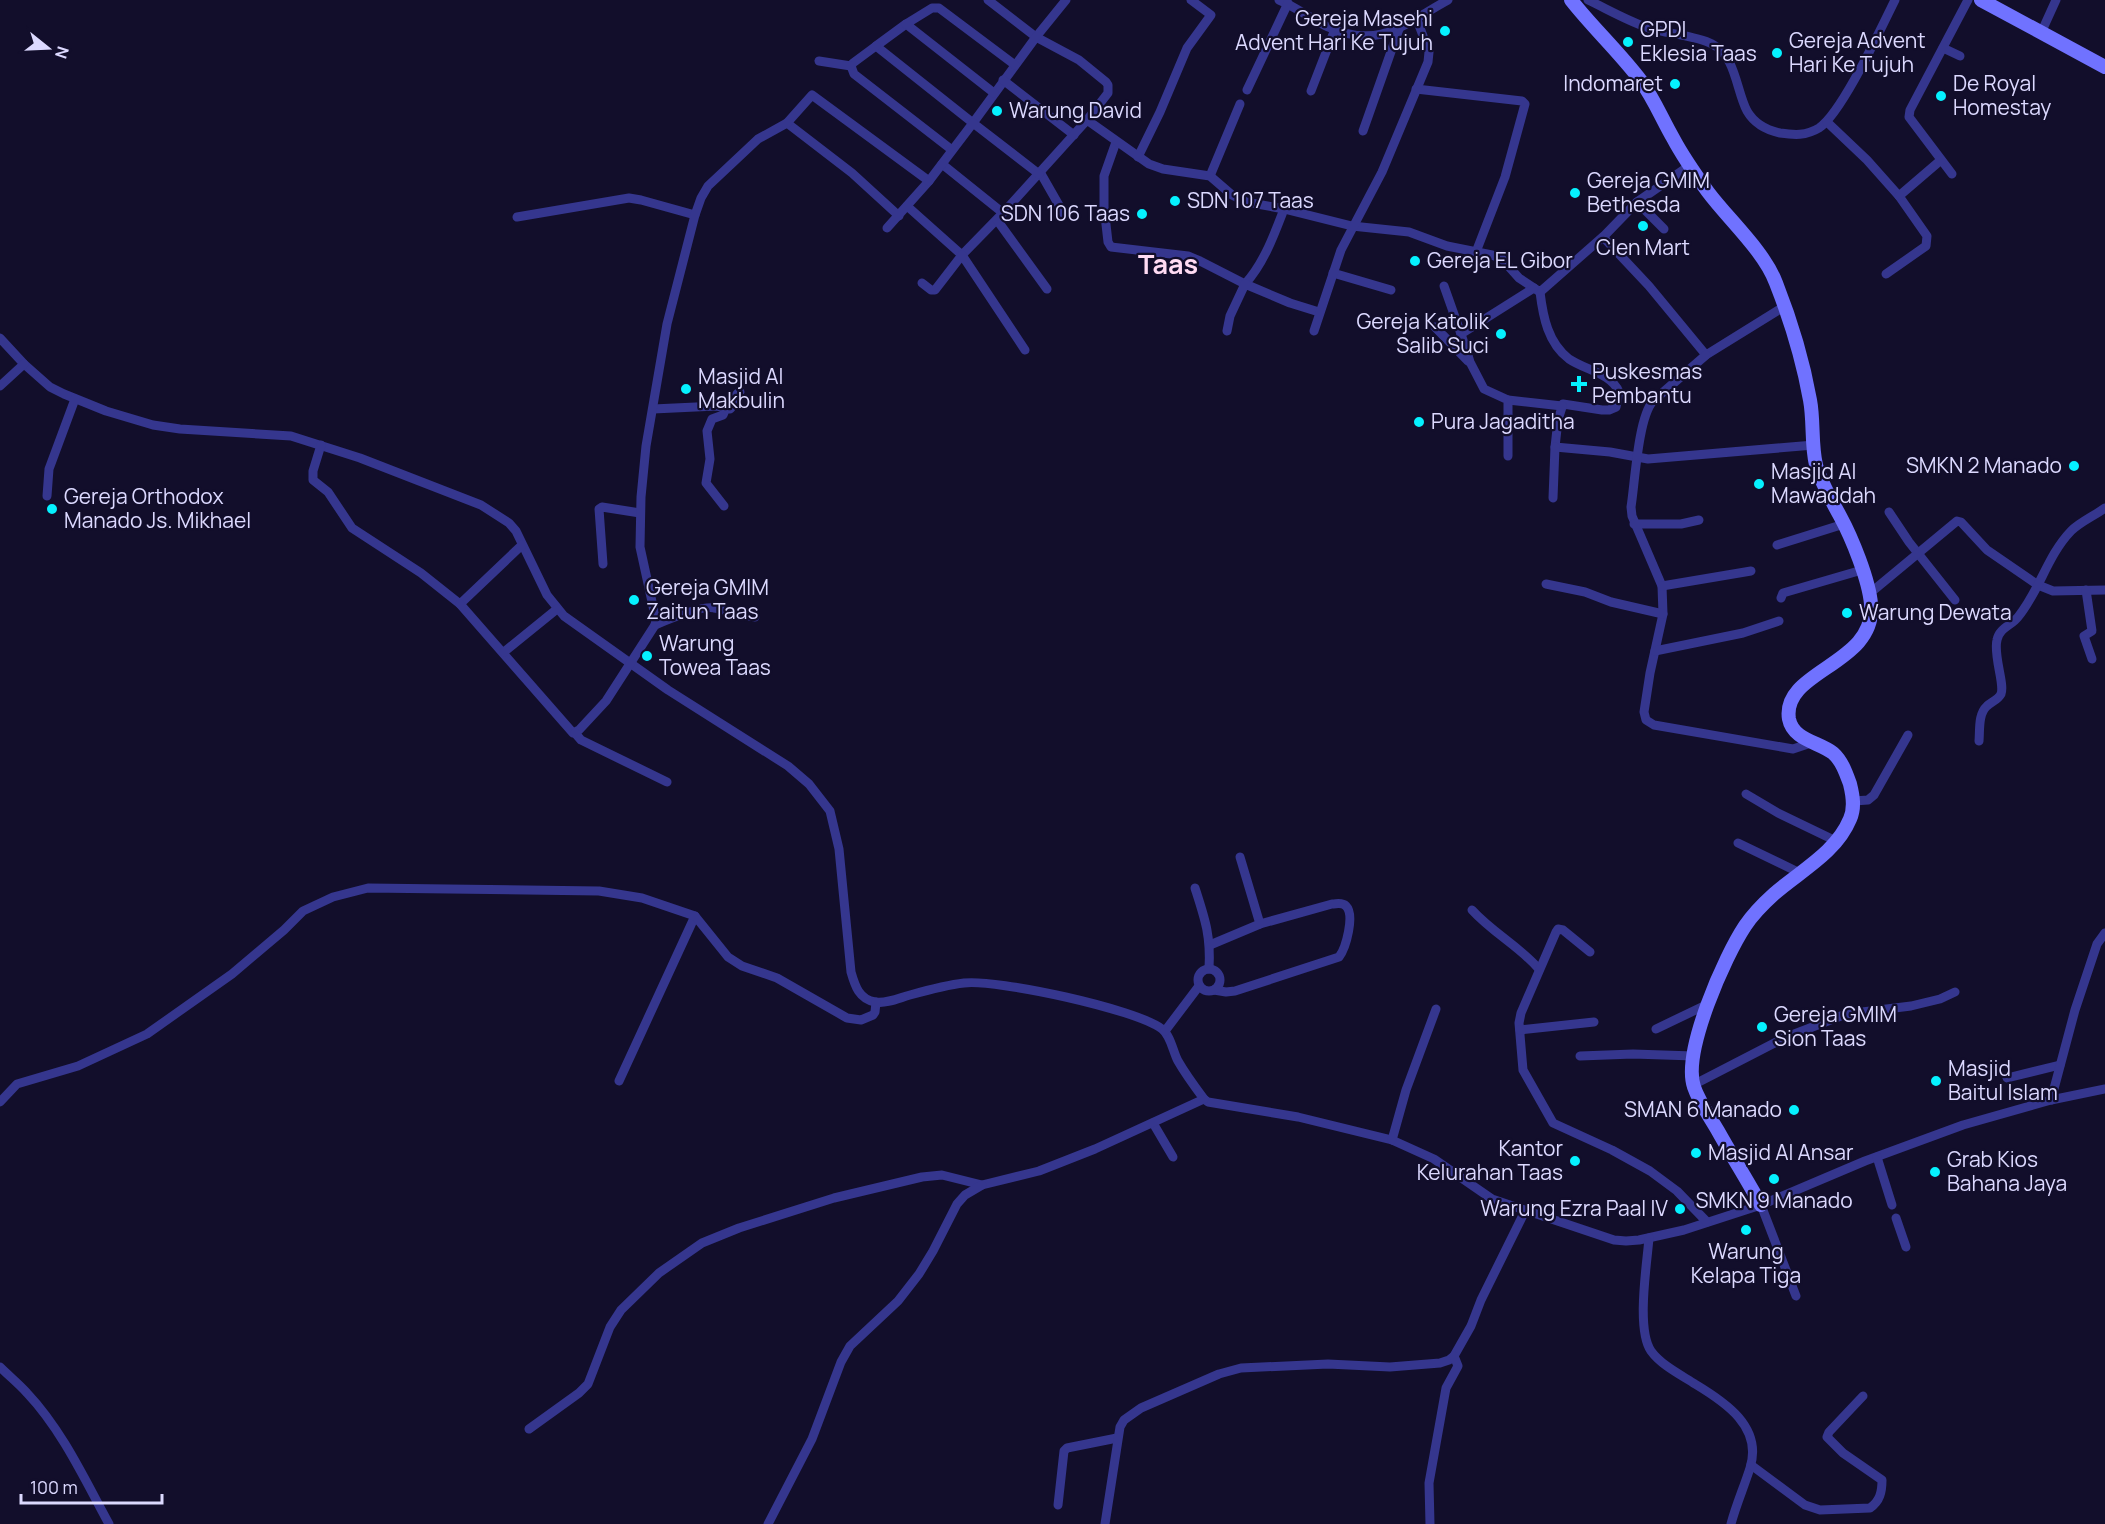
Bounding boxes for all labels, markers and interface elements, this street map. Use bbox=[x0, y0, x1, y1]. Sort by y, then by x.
place label: Gereja Masehi Advent Hari Ke Tujuh bbox=[1235, 4, 1433, 56]
place label: GPDI Eklesia Taas bbox=[1640, 15, 1757, 67]
north arrow bbox=[18, 18, 78, 78]
marker: Gereja Masehi Advent Hari Ke Tujuh bbox=[1438, 24, 1452, 38]
place label: Gereja Advent Hari Ke Tujuh bbox=[1789, 26, 1926, 78]
marker: GPDI Eklesia Taas bbox=[1621, 35, 1635, 49]
text: N bbox=[50, 44, 75, 62]
marker: Gereja Advent Hari Ke Tujuh bbox=[1770, 46, 1784, 60]
place label: Indomaret bbox=[1563, 69, 1663, 97]
place label: De Royal Homestay bbox=[1953, 69, 2051, 121]
marker: Indomaret bbox=[1668, 77, 1682, 91]
marker: De Royal Homestay bbox=[1934, 89, 1948, 103]
place label: Warung David bbox=[1009, 96, 1142, 124]
marker: Warung David bbox=[990, 104, 1004, 118]
place label: Gereja GMIM Bethesda bbox=[1587, 166, 1710, 218]
place label: SDN 107 Taas bbox=[1187, 186, 1314, 214]
marker: Gereja GMIM Bethesda bbox=[1568, 186, 1582, 200]
marker: SDN 107 Taas bbox=[1168, 194, 1182, 208]
place label: SDN 106 Taas bbox=[1001, 199, 1130, 227]
marker: SDN 106 Taas bbox=[1135, 207, 1149, 221]
marker: Clen Mart bbox=[1636, 219, 1650, 233]
place label: Clen Mart bbox=[1596, 233, 1690, 261]
district label: Taas bbox=[1138, 245, 1198, 282]
place label: Gereja EL Gibor bbox=[1427, 246, 1573, 274]
marker: Gereja EL Gibor bbox=[1408, 254, 1422, 268]
place label: Gereja Katolik Salib Suci bbox=[1356, 307, 1490, 359]
marker: Gereja Katolik Salib Suci bbox=[1494, 327, 1508, 341]
place label: Puskesmas Pembantu bbox=[1592, 357, 1702, 409]
place label: Masjid Al Makbulin bbox=[698, 362, 785, 414]
marker: Puskesmas Pembantu bbox=[1570, 375, 1588, 393]
marker: Masjid Al Makbulin bbox=[679, 382, 693, 396]
place label: Pura Jagaditha bbox=[1431, 407, 1575, 435]
marker: Pura Jagaditha bbox=[1412, 415, 1426, 429]
place label: SMKN 2 Manado bbox=[1906, 451, 2062, 479]
place label: Masjid Al Mawaddah bbox=[1771, 457, 1876, 509]
marker: SMKN 2 Manado bbox=[2067, 459, 2081, 473]
marker: Masjid Al Mawaddah bbox=[1752, 477, 1766, 491]
place label: Gereja Orthodox Manado Js. Mikhael bbox=[64, 482, 251, 534]
marker: Gereja Orthodox Manado Js. Mikhael bbox=[45, 502, 59, 516]
place label: Gereja GMIM Zaitun Taas bbox=[646, 573, 769, 625]
marker: Gereja GMIM Zaitun Taas bbox=[627, 593, 641, 607]
place label: Warung Dewata bbox=[1859, 598, 2012, 626]
marker: Warung Dewata bbox=[1840, 606, 1854, 620]
place label: Warung Towea Taas bbox=[659, 629, 771, 681]
marker: Warung Towea Taas bbox=[640, 649, 654, 663]
place label: Gereja GMIM Sion Taas bbox=[1774, 1000, 1897, 1052]
marker: Gereja GMIM Sion Taas bbox=[1755, 1020, 1769, 1034]
place label: Masjid Baitul Islam bbox=[1948, 1054, 2058, 1106]
marker: Masjid Baitul Islam bbox=[1929, 1074, 1943, 1088]
place label: SMAN 6 Manado bbox=[1624, 1095, 1782, 1123]
marker: SMAN 6 Manado bbox=[1787, 1103, 1801, 1117]
place label: Kantor Kelurahan Taas bbox=[1417, 1134, 1563, 1186]
place label: Masjid Al Ansar bbox=[1708, 1138, 1854, 1166]
place label: Grab Kios Bahana Jaya bbox=[1947, 1145, 2067, 1197]
marker: Masjid Al Ansar bbox=[1689, 1146, 1703, 1160]
marker: Kantor Kelurahan Taas bbox=[1568, 1154, 1582, 1168]
marker: Grab Kios Bahana Jaya bbox=[1928, 1165, 1942, 1179]
marker: SMKN 9 Manado bbox=[1767, 1172, 1781, 1186]
place label: SMKN 9 Manado bbox=[1695, 1186, 1853, 1214]
place label: Warung Ezra Paal IV bbox=[1480, 1194, 1668, 1222]
marker: Warung Ezra Paal IV bbox=[1673, 1202, 1687, 1216]
marker: Warung Kelapa Tiga bbox=[1739, 1223, 1753, 1237]
place label: Warung Kelapa Tiga bbox=[1691, 1237, 1801, 1289]
scale bar bbox=[21, 1467, 162, 1505]
text: 100 m bbox=[30, 1475, 78, 1499]

